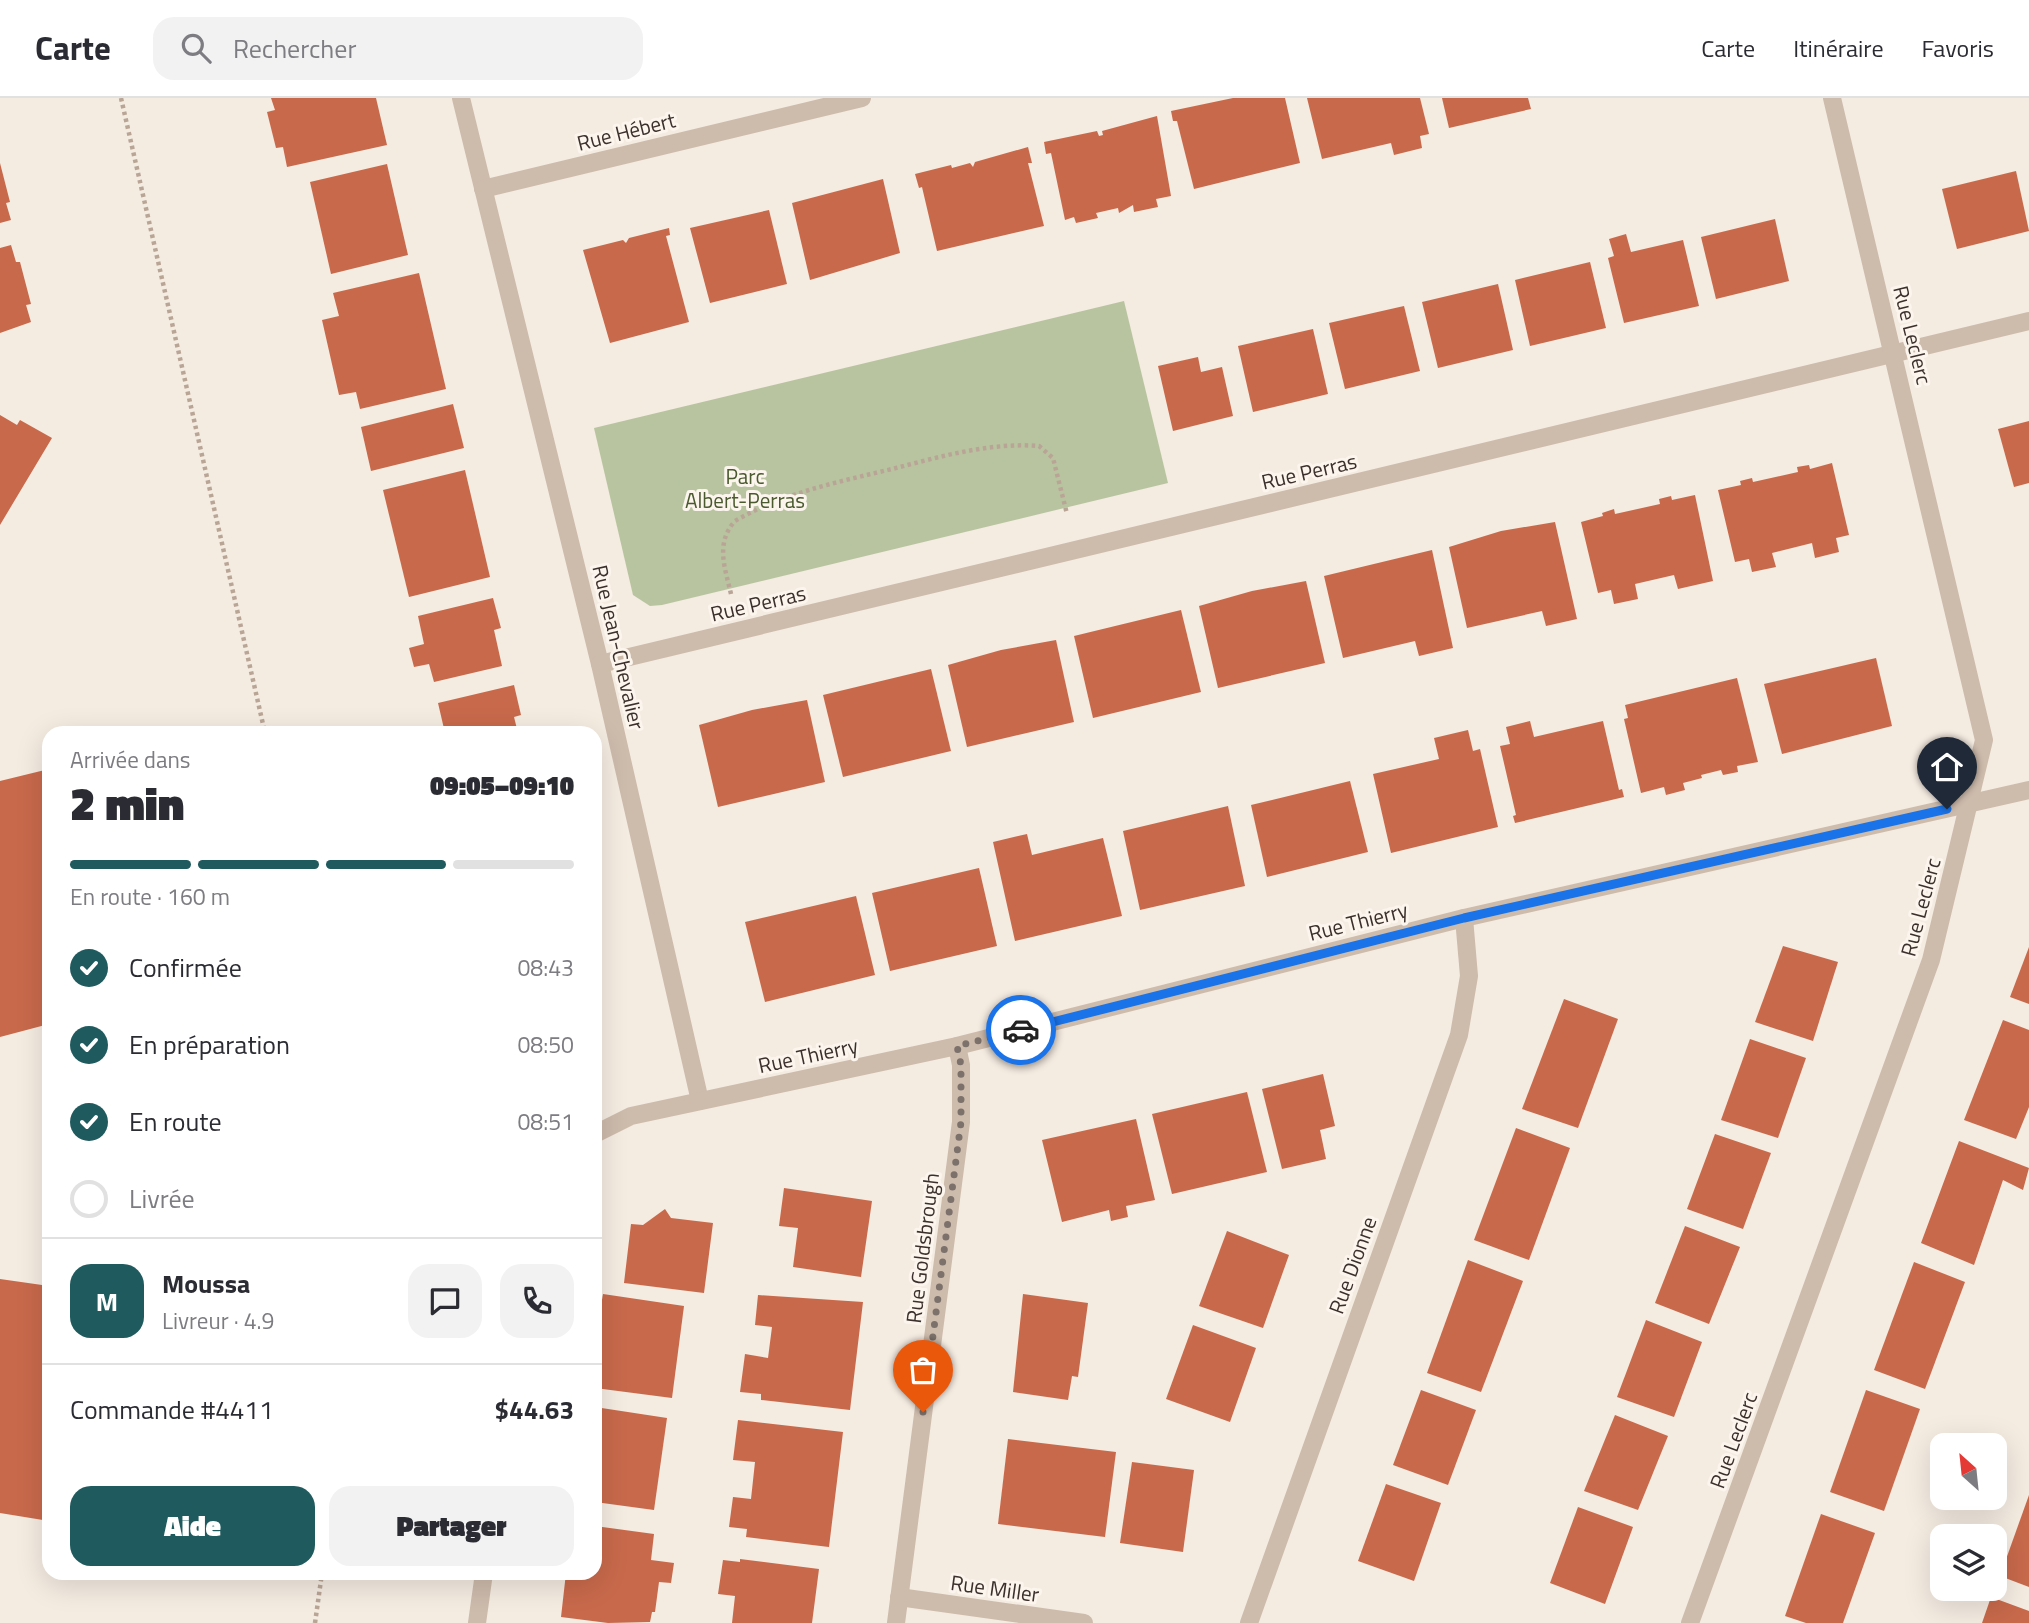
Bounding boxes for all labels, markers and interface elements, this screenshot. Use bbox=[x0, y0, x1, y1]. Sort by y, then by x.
search box bbox=[153, 17, 643, 80]
text: Carte bbox=[35, 23, 111, 73]
icon: search bbox=[177, 29, 215, 67]
text: Rechercher bbox=[233, 29, 356, 68]
text: Carte bbox=[1701, 30, 1755, 66]
text: Itinéraire bbox=[1793, 30, 1884, 66]
text: Favoris bbox=[1922, 30, 1994, 66]
street label: Rue Hébert bbox=[574, 103, 679, 159]
street label: Rue Leclerc bbox=[1885, 282, 1941, 388]
street label: Rue Perras bbox=[1258, 444, 1360, 498]
park label: Parc Albert-Perras bbox=[685, 460, 805, 516]
street label: Rue Jean-Chevalier bbox=[585, 562, 653, 732]
street label: Rue Perras bbox=[707, 576, 809, 630]
pin bbox=[1917, 737, 1977, 809]
text: Arrivée dans bbox=[70, 742, 191, 777]
icon: home bbox=[1928, 748, 1966, 786]
text: 09:05–09:10 bbox=[430, 766, 574, 805]
text: 2 min bbox=[70, 768, 184, 838]
street label: Rue Leclerc bbox=[1892, 854, 1948, 960]
text: En route · 160 m bbox=[70, 879, 230, 914]
street label: Rue Thierry bbox=[1305, 893, 1411, 949]
text: Confirmée bbox=[129, 948, 242, 987]
icon: check bbox=[70, 949, 108, 987]
text: 08:43 bbox=[517, 950, 574, 985]
courier bbox=[986, 995, 1056, 1065]
icon: car bbox=[1002, 1011, 1040, 1049]
text: En préparation bbox=[129, 1025, 290, 1064]
icon: check bbox=[70, 1026, 108, 1064]
text: 08:50 bbox=[517, 1027, 574, 1062]
street label: Rue Thierry bbox=[755, 1029, 861, 1081]
text: En route bbox=[129, 1102, 222, 1141]
icon: check bbox=[70, 1103, 108, 1141]
text: 08:51 bbox=[517, 1104, 574, 1139]
street label: Rue Goldsbrough bbox=[897, 1171, 947, 1325]
text: Livrée bbox=[129, 1179, 195, 1218]
street label: Rue Dionne bbox=[1320, 1212, 1384, 1318]
text: Moussa bbox=[162, 1264, 250, 1303]
button: chat bbox=[408, 1264, 482, 1338]
button: phone bbox=[500, 1264, 574, 1338]
text: M bbox=[96, 1282, 118, 1321]
text: Livreur · 4.9 bbox=[162, 1303, 274, 1338]
pin bbox=[893, 1340, 953, 1412]
icon: bag bbox=[904, 1351, 942, 1389]
street label: Rue Leclerc bbox=[1701, 1387, 1765, 1493]
text: Commande #4411 bbox=[70, 1390, 273, 1429]
text: $44.63 bbox=[495, 1390, 574, 1429]
north arrow bbox=[1930, 1433, 2007, 1510]
map controls bbox=[1930, 1433, 2007, 1601]
button: Aide bbox=[70, 1486, 315, 1566]
button: Partager bbox=[329, 1486, 574, 1566]
button: layers bbox=[1930, 1524, 2007, 1601]
street label: Rue Miller bbox=[949, 1566, 1041, 1610]

